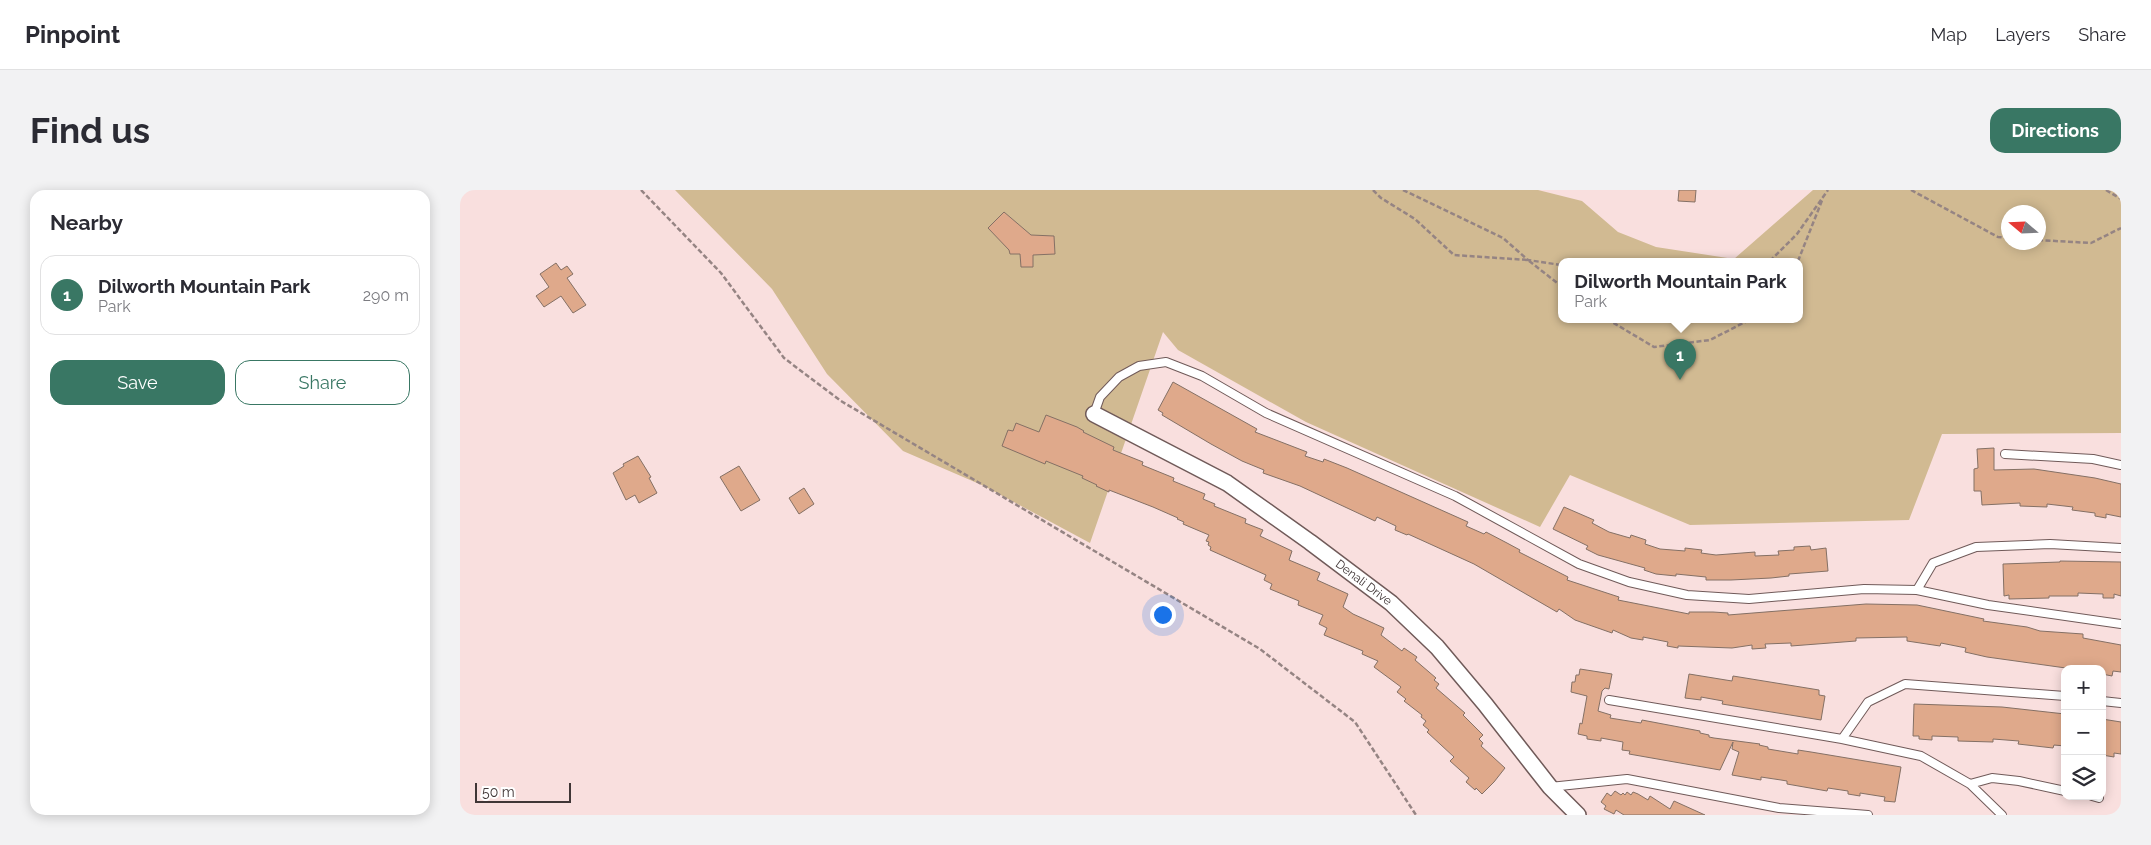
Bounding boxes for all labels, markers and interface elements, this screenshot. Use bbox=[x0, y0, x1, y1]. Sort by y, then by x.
text: Pinpoint bbox=[25, 20, 120, 49]
text: Map bbox=[1931, 24, 1967, 45]
text: Layers bbox=[1995, 24, 2050, 45]
text: Share bbox=[2078, 24, 2126, 45]
button: Directions bbox=[1990, 108, 2121, 153]
text: Find us bbox=[30, 110, 150, 151]
north arrow bbox=[2001, 205, 2046, 250]
text: Nearby bbox=[50, 210, 123, 235]
popup bbox=[1558, 258, 1803, 323]
text: Dilworth Mountain Park bbox=[1574, 270, 1787, 292]
text: Dilworth Mountain Park bbox=[98, 275, 310, 297]
text: 1 bbox=[63, 286, 71, 305]
text: 290 m bbox=[363, 286, 409, 305]
text: Park bbox=[1574, 292, 1607, 311]
text: Park bbox=[98, 297, 131, 316]
pin: 1 bbox=[1664, 339, 1696, 380]
button: Save bbox=[50, 360, 225, 405]
button: Share bbox=[235, 360, 410, 405]
street label: Denali Drive bbox=[1333, 557, 1395, 608]
your location bbox=[1150, 602, 1176, 628]
map controls bbox=[2061, 665, 2106, 800]
button: + bbox=[2061, 665, 2106, 710]
button: − bbox=[2061, 710, 2106, 755]
button: layers bbox=[2061, 755, 2106, 800]
scale bar bbox=[475, 780, 571, 803]
text: 50 m bbox=[482, 784, 515, 800]

